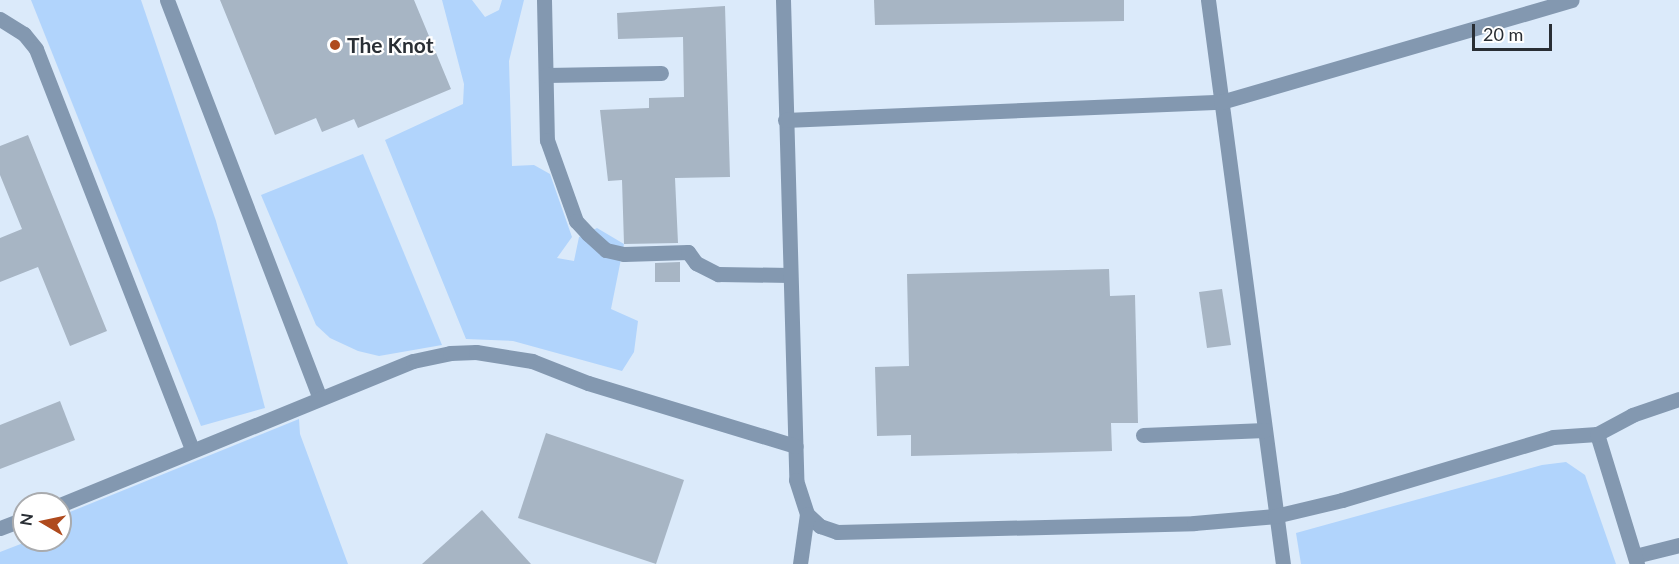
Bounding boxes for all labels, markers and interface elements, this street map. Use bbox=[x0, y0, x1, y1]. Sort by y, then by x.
scale bar bbox=[1475, 12, 1554, 50]
text: 20 m bbox=[1483, 23, 1523, 45]
place label: The Knot bbox=[347, 32, 433, 58]
marker: The Knot bbox=[328, 38, 342, 52]
north arrow bbox=[12, 492, 72, 552]
text: N bbox=[15, 512, 36, 527]

